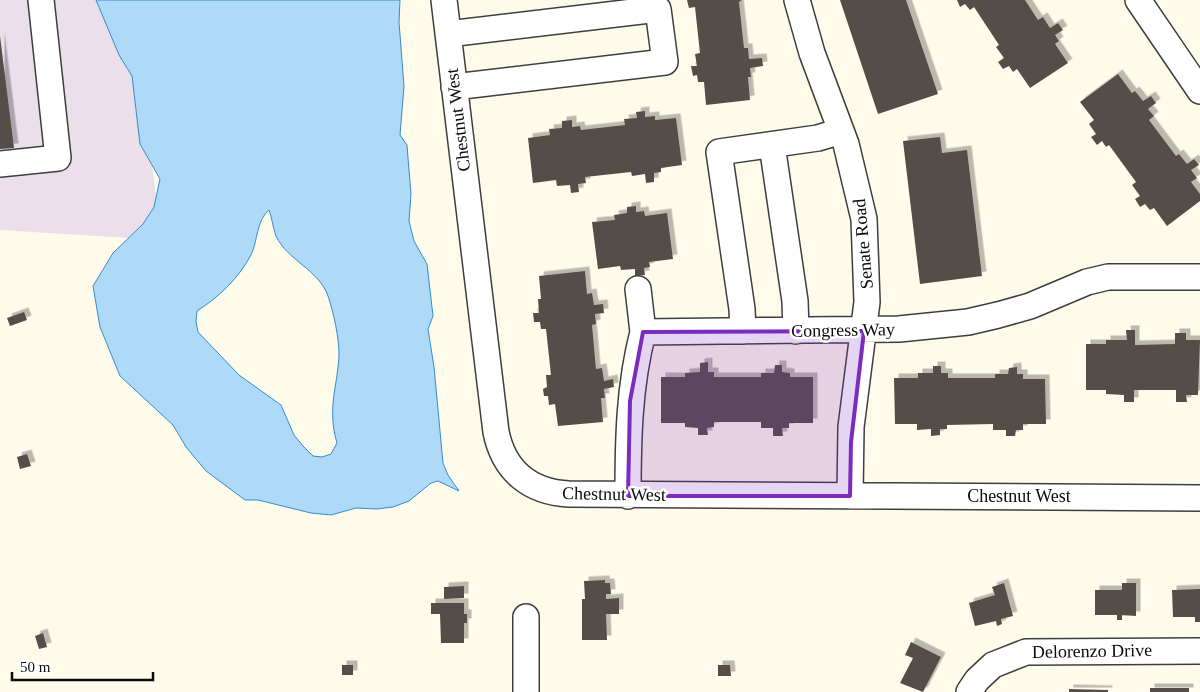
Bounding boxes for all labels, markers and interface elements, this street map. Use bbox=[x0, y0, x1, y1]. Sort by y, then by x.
street label: Chestnut West bbox=[442, 67, 474, 173]
street label: Senate Road bbox=[849, 198, 877, 290]
street label: Congress Way bbox=[791, 319, 895, 341]
street label: Chestnut West bbox=[562, 483, 666, 505]
street label: Chestnut West bbox=[967, 486, 1071, 506]
street label: Delorenzo Drive bbox=[1032, 640, 1152, 662]
scale bar bbox=[12, 650, 154, 682]
text: 50 m bbox=[20, 659, 51, 675]

